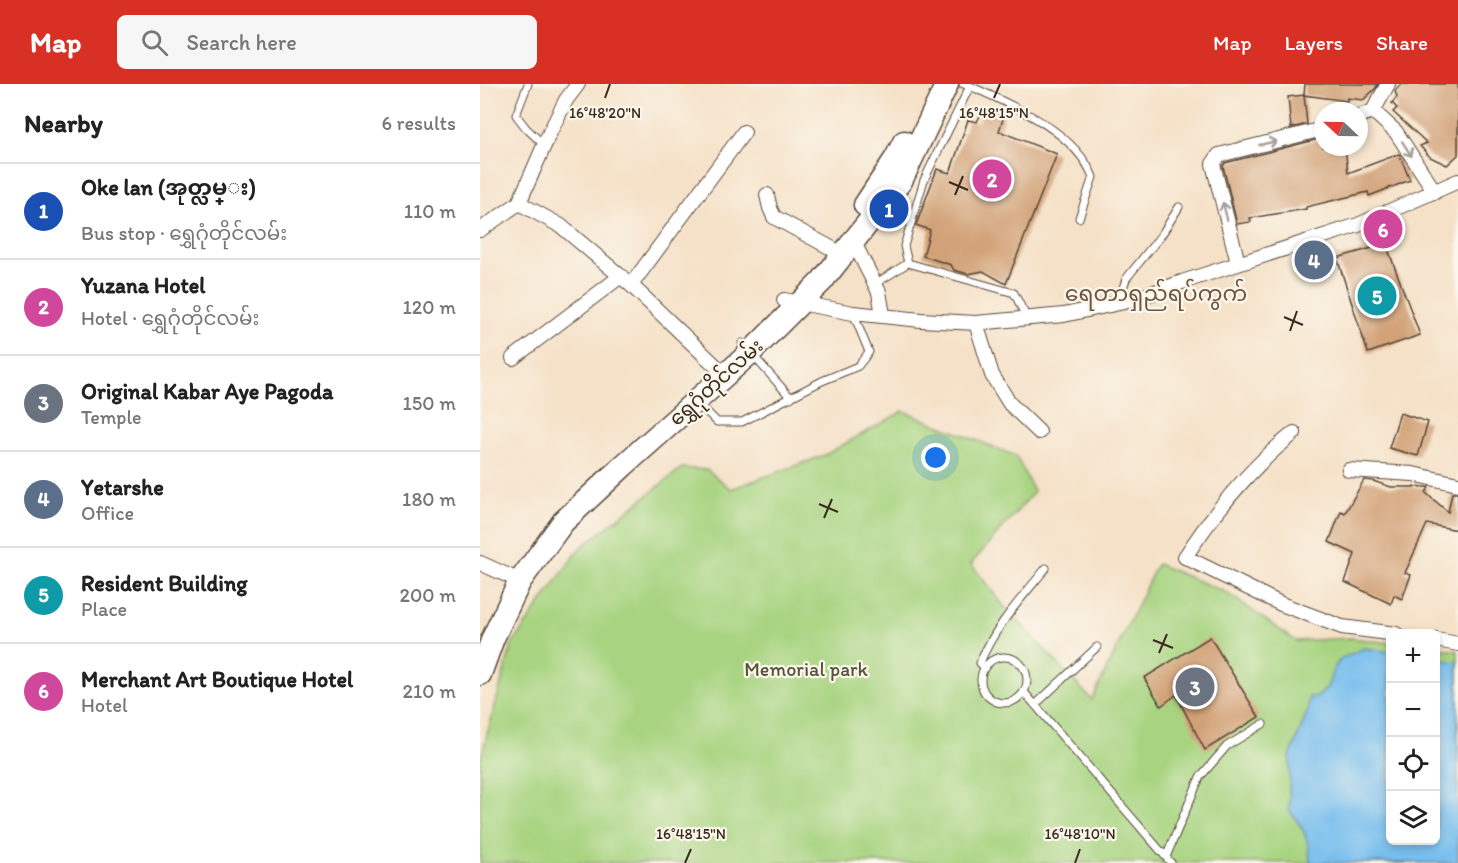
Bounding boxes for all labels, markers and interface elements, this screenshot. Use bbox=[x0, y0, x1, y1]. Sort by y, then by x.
search box bbox=[117, 15, 537, 69]
text: Map bbox=[30, 25, 81, 59]
icon: search bbox=[138, 26, 171, 59]
text: Search here bbox=[186, 29, 297, 56]
text: Map bbox=[1213, 30, 1252, 55]
text: Layers bbox=[1285, 30, 1343, 55]
text: Share bbox=[1376, 30, 1428, 55]
north arrow bbox=[1314, 102, 1368, 156]
text: 16°48'20"N bbox=[569, 104, 641, 122]
text: 16°48'15"N bbox=[959, 104, 1029, 122]
text: Nearby bbox=[24, 107, 103, 139]
text: 6 results bbox=[382, 111, 456, 135]
one-way arrow bbox=[1258, 137, 1277, 149]
one-way arrow bbox=[1402, 140, 1414, 157]
pin: 2 bbox=[972, 156, 1012, 202]
text: Oke lan (အုတ္လမ္း) bbox=[81, 174, 256, 201]
pin: 1 bbox=[870, 186, 908, 232]
text: 1 bbox=[39, 199, 48, 223]
text: 110 m bbox=[404, 199, 456, 223]
one-way arrow bbox=[1219, 202, 1231, 221]
pin: 6 bbox=[1364, 206, 1402, 252]
text: Bus stop · ရွှေဂုံတိုင်လမ်း bbox=[81, 221, 287, 245]
pin: 4 bbox=[1294, 238, 1334, 282]
text: Yuzana Hotel bbox=[81, 272, 205, 299]
pin: 5 bbox=[1358, 274, 1396, 318]
district label: ရေတာရှည်ရပ်ကွက် bbox=[1065, 278, 1247, 311]
text: 2 bbox=[38, 295, 49, 319]
text: 120 m bbox=[403, 295, 456, 319]
text: Hotel · ရွှေဂုံတိုင်လမ်း bbox=[81, 306, 259, 330]
street label: ရွှေဂုံတိုင်လမ်း bbox=[663, 332, 771, 434]
text: Original Kabar Aye Pagoda bbox=[81, 378, 333, 405]
text: 3 bbox=[38, 391, 49, 415]
text: 150 m bbox=[403, 391, 456, 415]
text: Temple bbox=[81, 405, 142, 429]
your location bbox=[921, 443, 950, 472]
text: Yetarshe bbox=[81, 474, 164, 501]
text: 4 bbox=[37, 487, 50, 511]
text: 180 m bbox=[402, 487, 456, 511]
text: Office bbox=[81, 501, 134, 525]
text: Resident Building bbox=[81, 570, 248, 597]
text: 5 bbox=[38, 583, 49, 607]
text: 200 m bbox=[400, 583, 456, 607]
text: Place bbox=[81, 597, 127, 621]
map controls bbox=[1386, 629, 1440, 845]
button: + bbox=[1386, 629, 1440, 683]
park label: Memorial park bbox=[744, 657, 869, 681]
pin: 3 bbox=[1176, 664, 1214, 710]
text: Merchant Art Boutique Hotel bbox=[81, 666, 353, 693]
text: 6 bbox=[38, 679, 49, 703]
text: 210 m bbox=[403, 679, 456, 703]
button: − bbox=[1386, 683, 1440, 737]
text: Hotel bbox=[81, 693, 128, 717]
button: locate bbox=[1386, 737, 1440, 791]
button: layers bbox=[1386, 791, 1440, 845]
text: 16°48'15"N bbox=[656, 825, 726, 843]
text: 16°48'10"N bbox=[1044, 825, 1116, 843]

